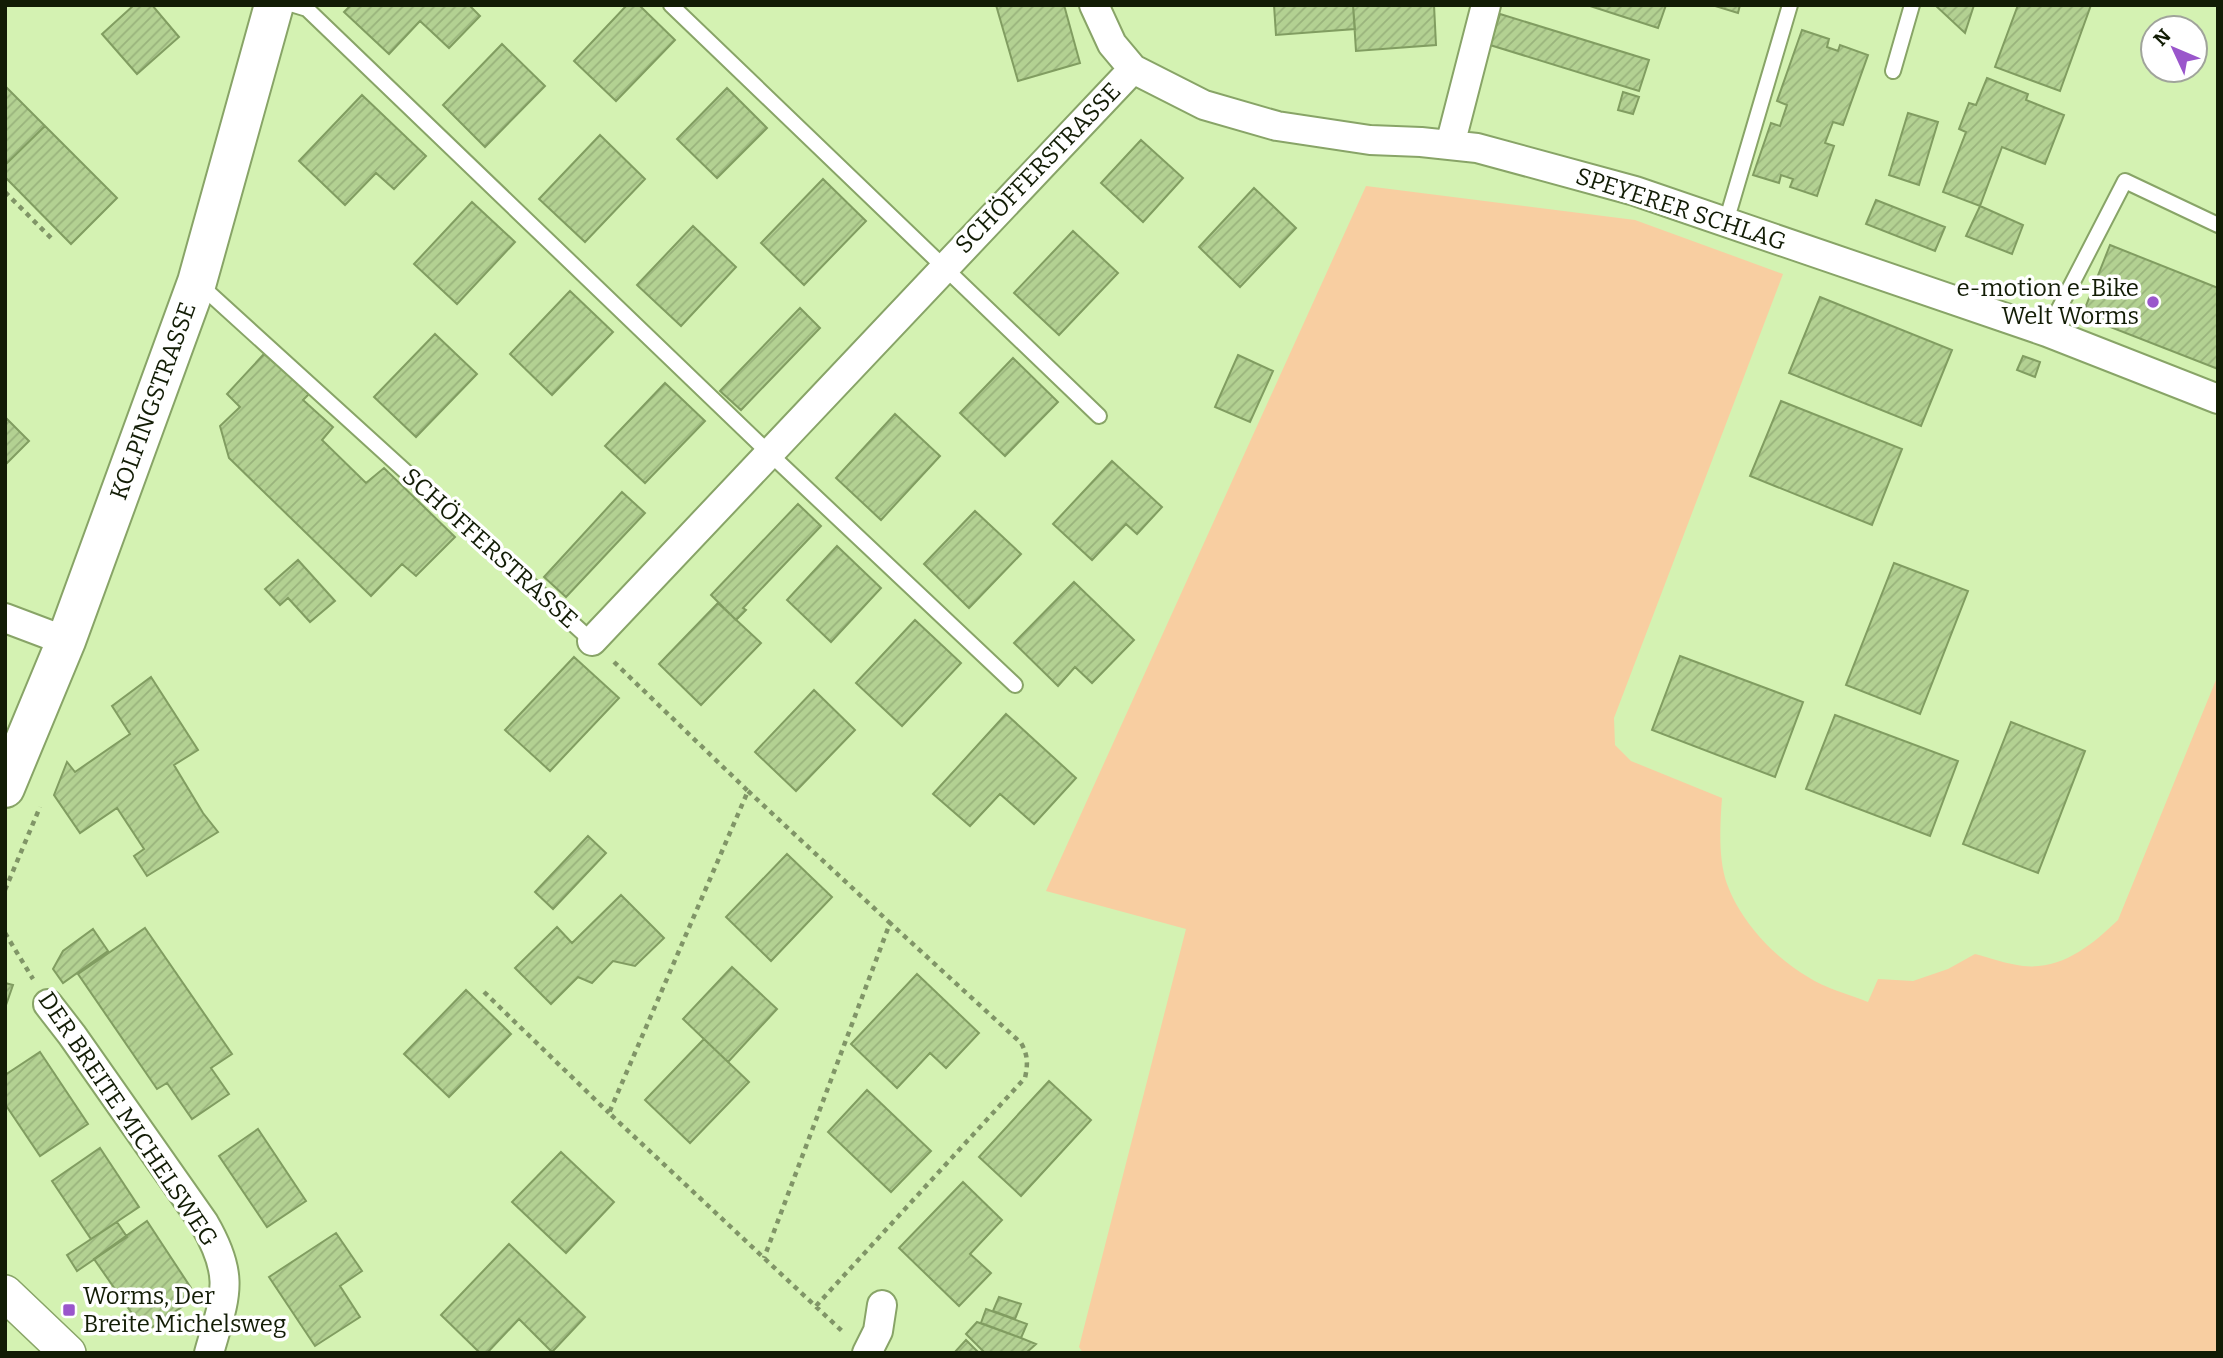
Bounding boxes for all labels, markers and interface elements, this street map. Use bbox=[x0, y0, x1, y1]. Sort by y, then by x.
north arrow bbox=[2139, 14, 2209, 84]
text: N bbox=[2149, 24, 2176, 51]
street label: SCHÖFFERSTRASSE bbox=[950, 77, 1126, 259]
street label: SPEYERER SCHLAG bbox=[1572, 162, 1790, 256]
place label: e-motion e-Bike Welt Worms bbox=[1956, 274, 2139, 330]
marker: e-motion e-Bike Welt Worms bbox=[2145, 294, 2161, 310]
street label: KOLPINGSTRASSE bbox=[104, 298, 202, 504]
street label: SCHÖFFERSTRASSE bbox=[397, 462, 583, 634]
street label: DER BREITE MICHELSWEG bbox=[32, 987, 224, 1251]
place label: Worms, Der Breite Michelsweg bbox=[83, 1282, 286, 1338]
marker: Worms, Der Breite Michelsweg bbox=[61, 1302, 77, 1318]

